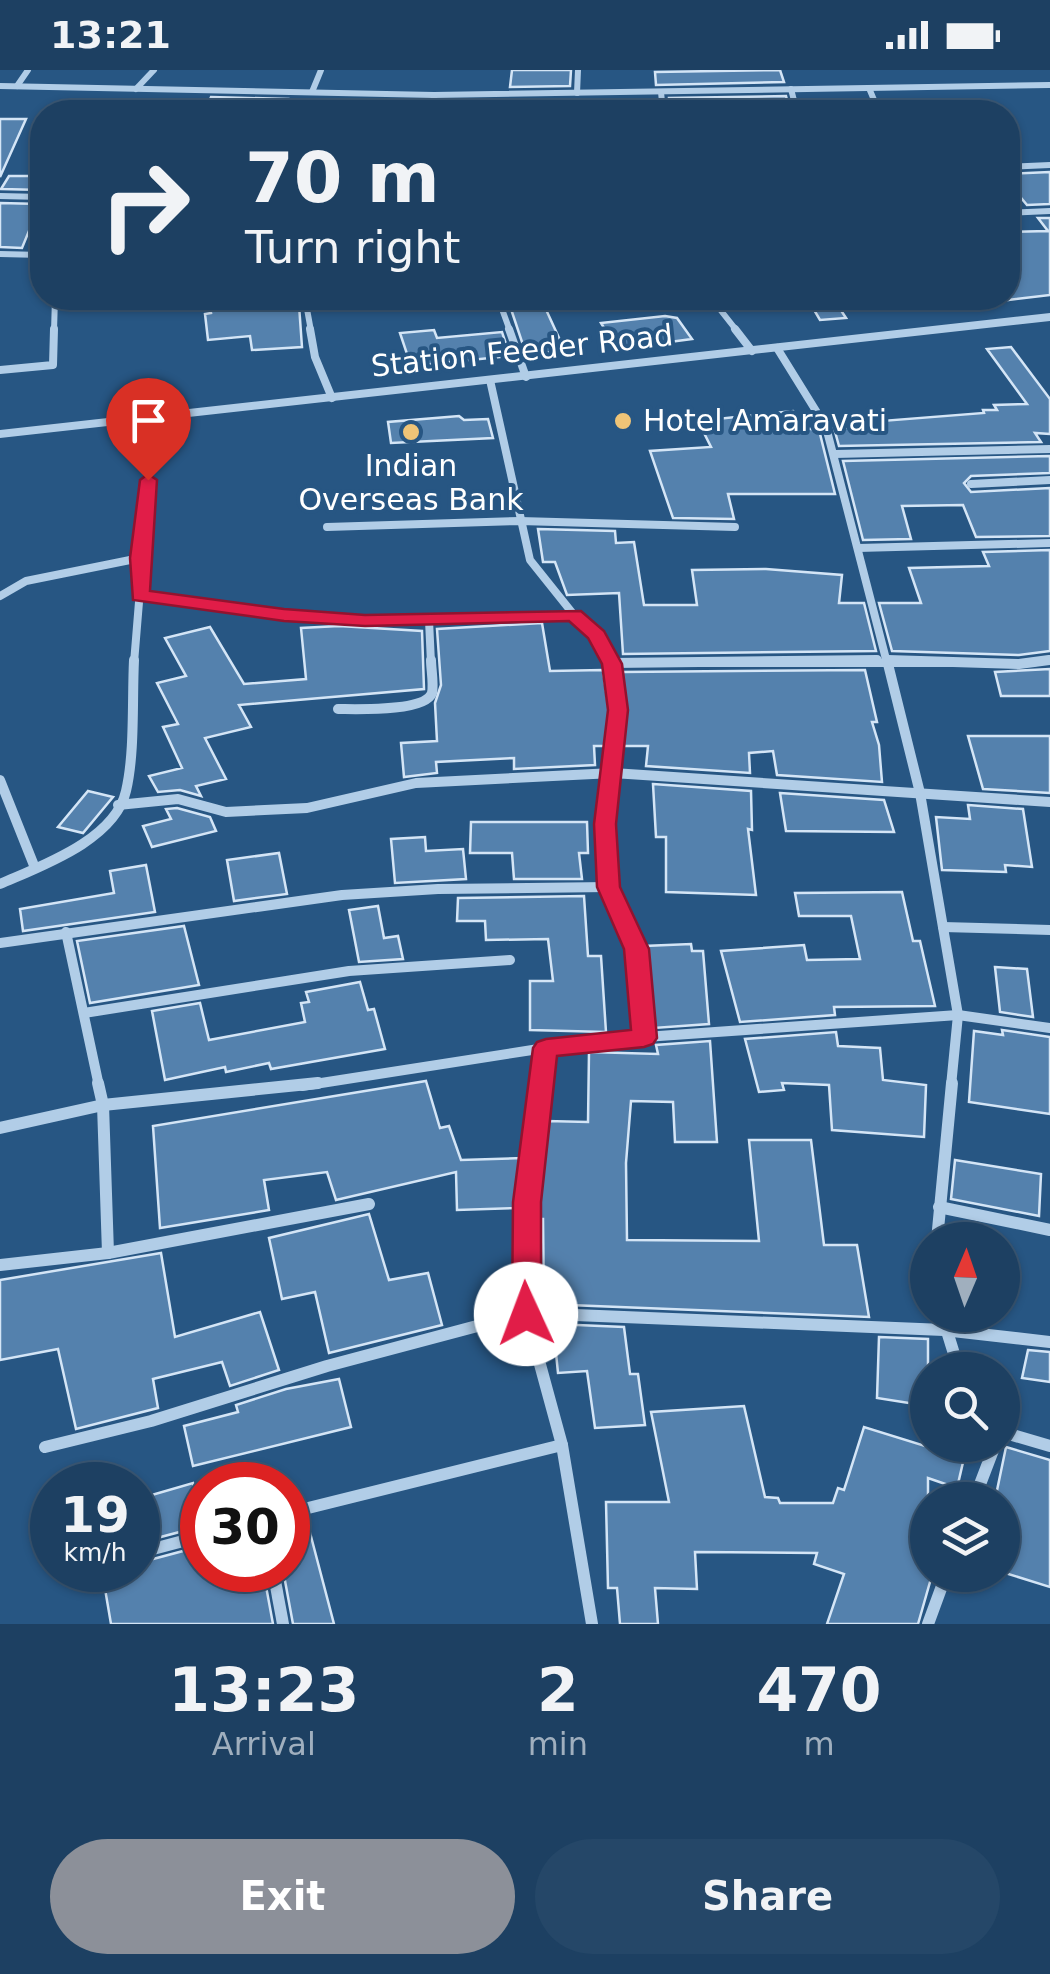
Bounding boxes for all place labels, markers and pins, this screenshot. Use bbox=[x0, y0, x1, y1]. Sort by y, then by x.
pin bbox=[106, 378, 191, 481]
place label: Hotel Amaravati bbox=[643, 403, 887, 438]
marker: Hotel Amaravati bbox=[612, 410, 634, 432]
marker: Indian Overseas Bank bbox=[400, 421, 422, 443]
place label: Indian Overseas Bank bbox=[298, 448, 524, 517]

